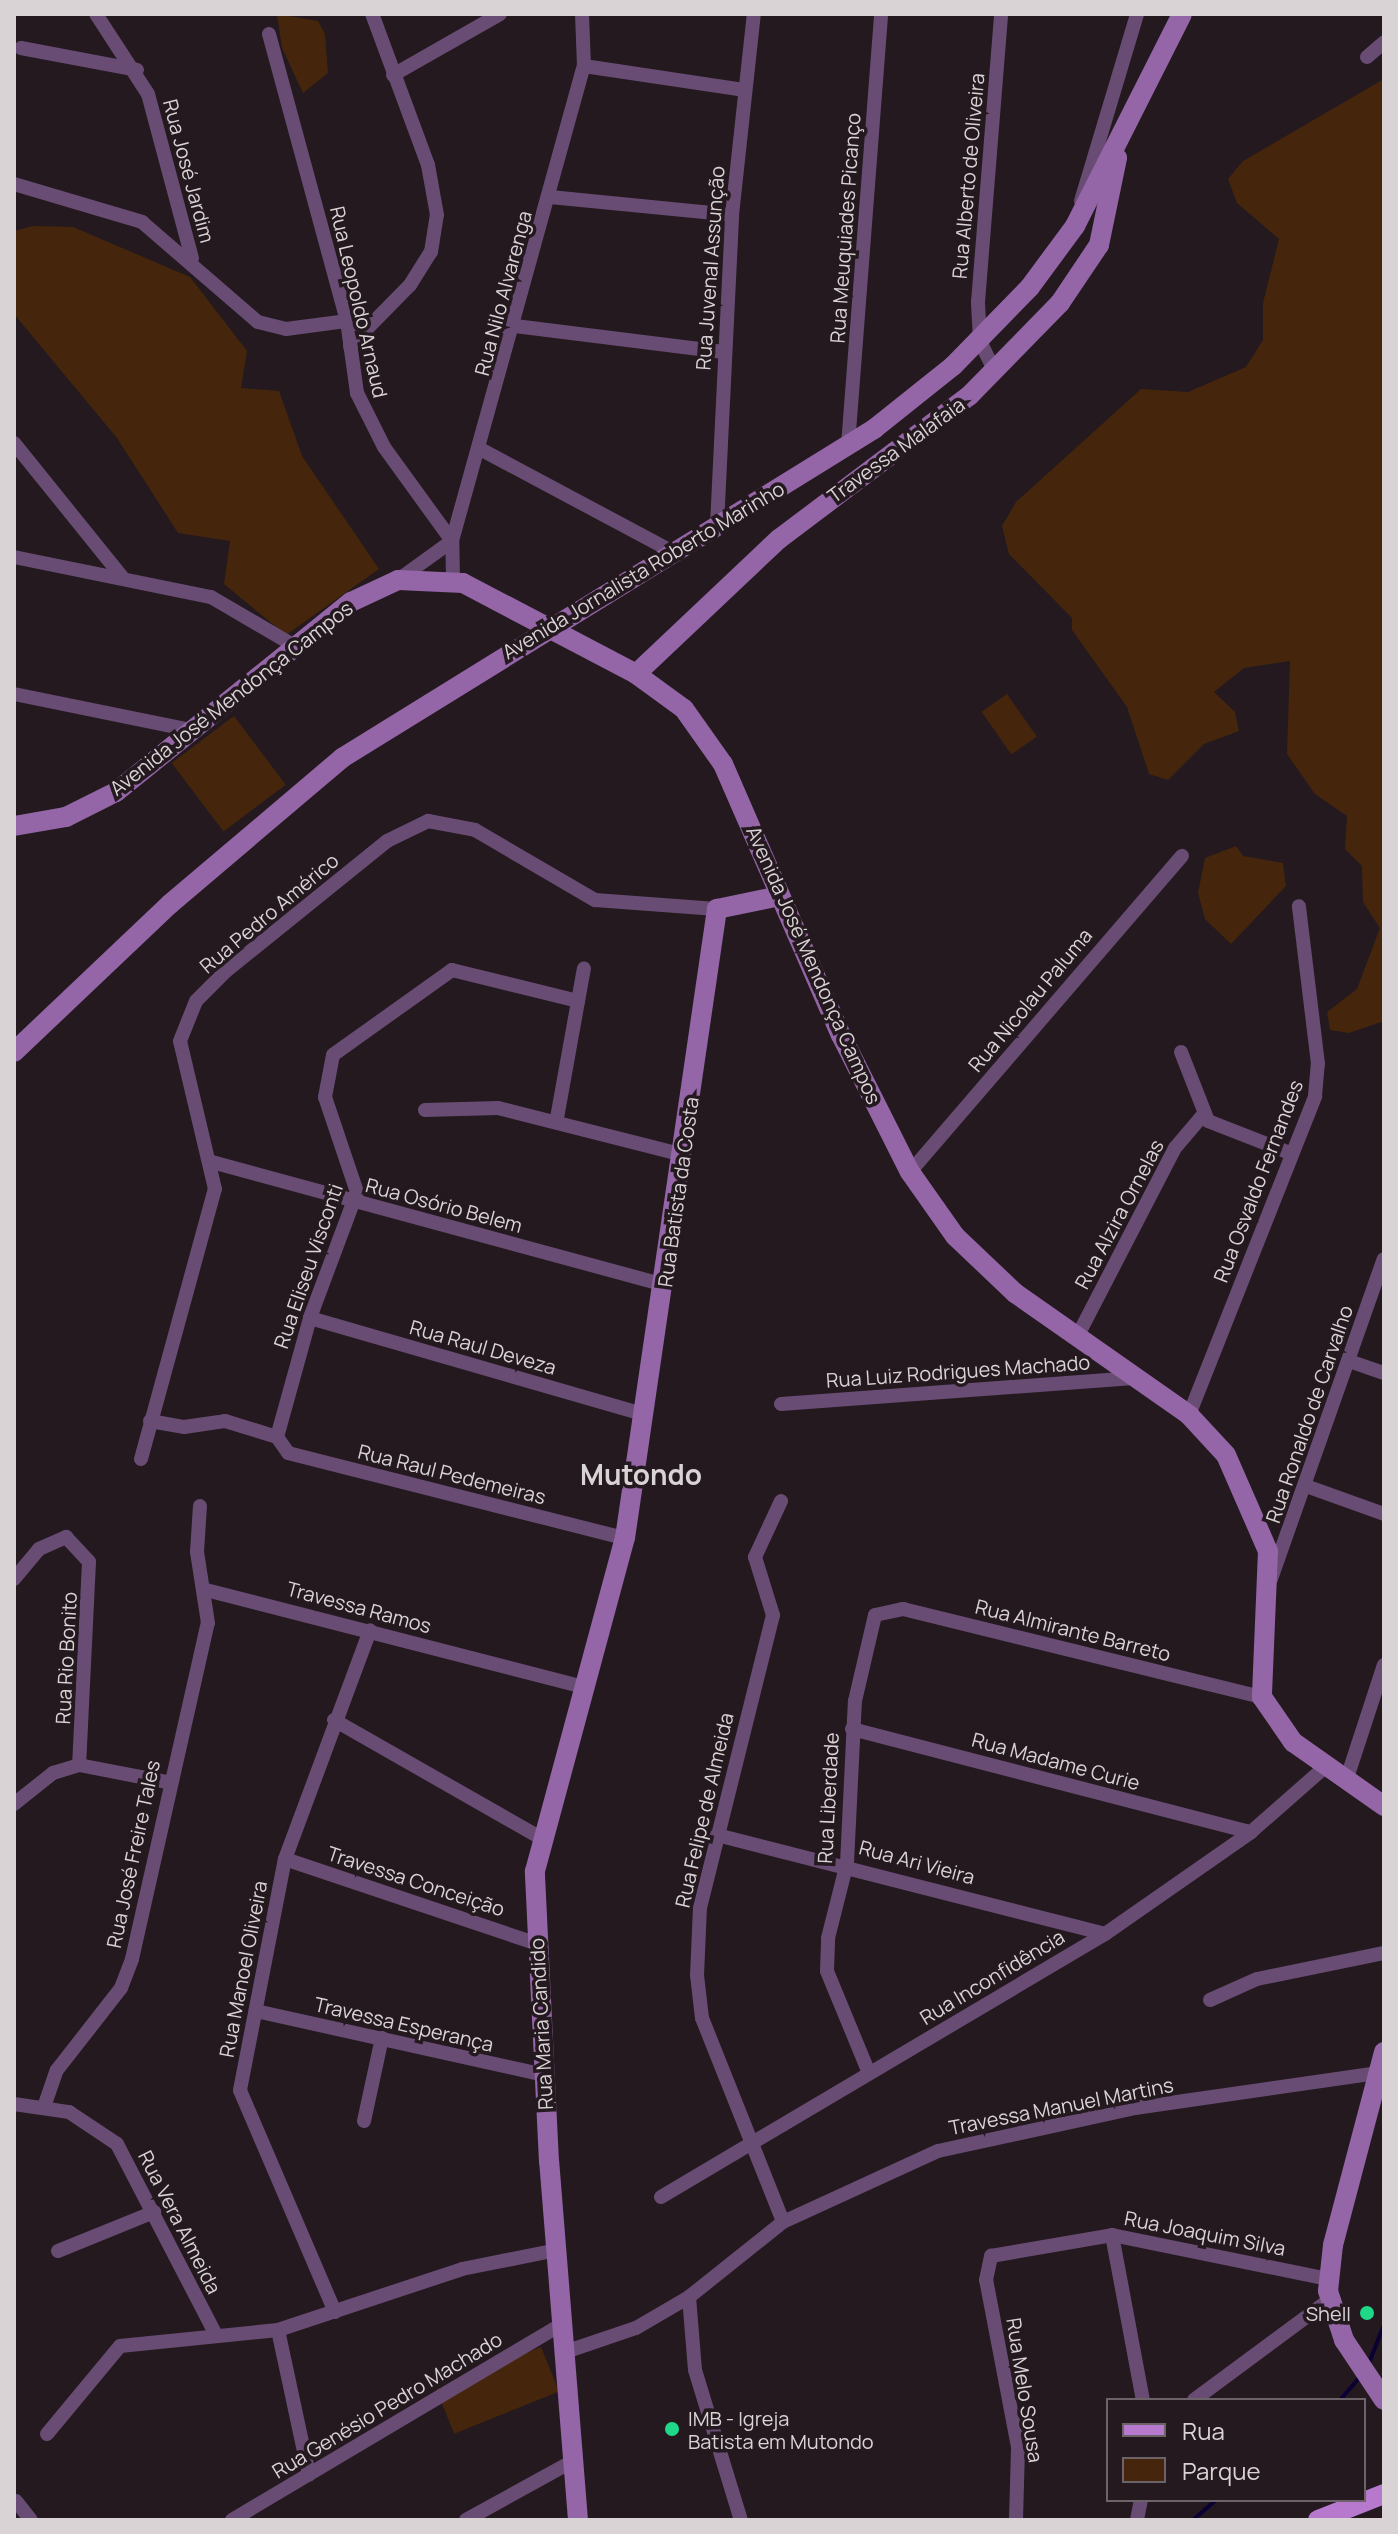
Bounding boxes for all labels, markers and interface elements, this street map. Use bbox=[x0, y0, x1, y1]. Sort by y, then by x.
street label: Rua Alberto de Oliveira bbox=[947, 72, 989, 280]
street label: Rua José Jardim bbox=[158, 97, 220, 245]
street label: Rua Meuquiades Picanço bbox=[825, 112, 865, 344]
street label: Rua Juvenal Assunção bbox=[691, 165, 729, 371]
street label: Rua Leopoldo Arnaud bbox=[325, 204, 393, 400]
street label: Rua Nilo Alvarenga bbox=[469, 208, 537, 378]
street label: Travessa Malafaia bbox=[823, 392, 969, 508]
street label: Avenida Jornalista Roberto Marinho bbox=[498, 476, 788, 664]
street label: Avenida José Mendonça Campos bbox=[105, 596, 357, 800]
street label: Avenida José Mendonça Campos bbox=[742, 822, 886, 1108]
street label: Rua Pedro Américo bbox=[195, 848, 343, 978]
street label: Rua Nicolau Paluma bbox=[963, 924, 1097, 1076]
street label: Rua Osvaldo Fernandes bbox=[1208, 1076, 1308, 1286]
street label: Rua Batista da Costa bbox=[653, 1095, 703, 1289]
street label: Rua Alzira Ornelas bbox=[1070, 1135, 1168, 1293]
street label: Rua Osório Belem bbox=[363, 1173, 525, 1237]
street label: Rua Eliseu Visconti bbox=[269, 1181, 347, 1351]
street label: Rua Ronaldo de Carvalho bbox=[1260, 1302, 1358, 1526]
street label: Rua Raul Deveza bbox=[407, 1315, 559, 1379]
street label: Rua Luiz Rodrigues Machado bbox=[825, 1350, 1091, 1392]
street label: Rua Raul Pedemeiras bbox=[356, 1439, 548, 1509]
district label: Mutondo bbox=[580, 1457, 702, 1491]
street label: Travessa Ramos bbox=[284, 1576, 434, 1638]
street label: Rua Rio Bonito bbox=[51, 1591, 81, 1725]
street label: Rua Almirante Barreto bbox=[973, 1594, 1173, 1666]
street label: Rua Felipe de Almeida bbox=[670, 1710, 738, 1910]
street label: Rua Madame Curie bbox=[969, 1727, 1143, 1795]
street label: Rua Liberdade bbox=[813, 1732, 843, 1864]
street label: Rua José Freire Tales bbox=[101, 1758, 165, 1950]
street label: Rua Ari Vieira bbox=[857, 1835, 977, 1889]
street label: Travessa Conceição bbox=[324, 1841, 508, 1921]
street label: Rua Manoel Oliveira bbox=[214, 1879, 272, 2059]
street label: Rua Inconfidência bbox=[915, 1924, 1069, 2030]
street label: Rua Maria Candido bbox=[525, 1938, 557, 2110]
street label: Travessa Esperança bbox=[312, 1992, 496, 2056]
street label: Travessa Manuel Martins bbox=[947, 2072, 1175, 2140]
street label: Rua Vera Almeida bbox=[134, 2146, 226, 2298]
street label: Rua Joaquim Silva bbox=[1122, 2206, 1288, 2260]
place label: Shell bbox=[1306, 2301, 1351, 2325]
marker: Shell bbox=[1358, 2304, 1376, 2322]
street label: Rua Melo Sousa bbox=[1002, 2316, 1048, 2464]
street label: Rua Genésio Pedro Machado bbox=[268, 2327, 506, 2483]
legend bbox=[1106, 2398, 1366, 2502]
place label: IMB - Igreja Batista em Mutondo bbox=[688, 2406, 874, 2453]
text: Rua bbox=[1182, 2414, 1225, 2447]
marker: IMB - Igreja Batista em Mutondo bbox=[663, 2420, 681, 2438]
text: Parque bbox=[1182, 2454, 1260, 2487]

